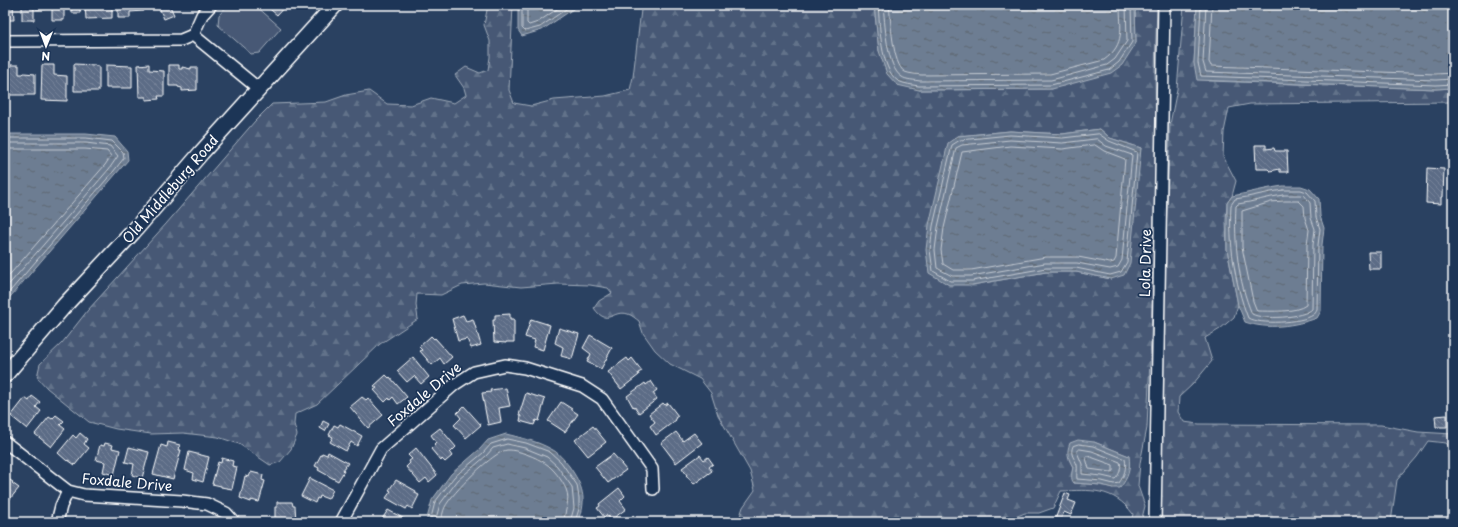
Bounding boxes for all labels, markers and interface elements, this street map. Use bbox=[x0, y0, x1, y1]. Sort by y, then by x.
north arrow bbox=[26, 26, 66, 66]
text: N bbox=[41, 48, 50, 65]
street label: Old Middleburg Road bbox=[117, 130, 223, 248]
street label: Lola Drive bbox=[1134, 229, 1156, 297]
street label: Foxdale Drive bbox=[382, 357, 466, 431]
street label: Foxdale Drive bbox=[81, 468, 173, 496]

